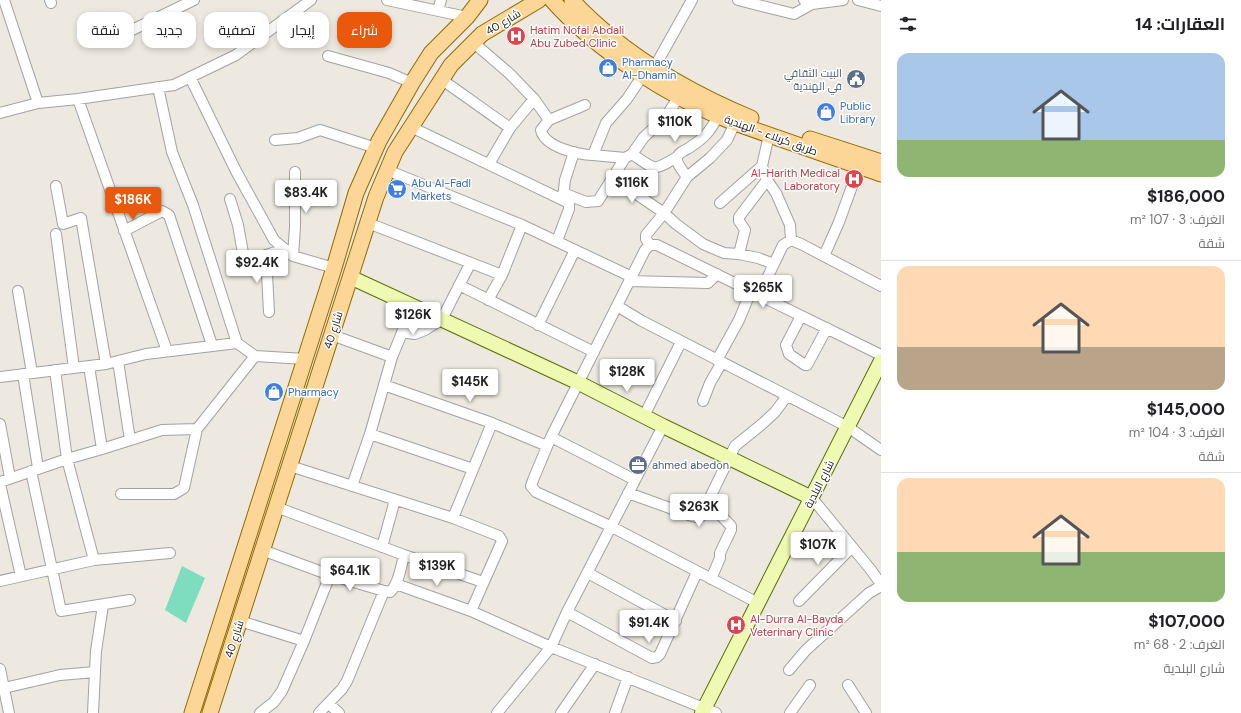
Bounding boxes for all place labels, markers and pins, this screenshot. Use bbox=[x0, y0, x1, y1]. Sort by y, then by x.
place label: Hatim Nofal Abdali Abu Zubed Clinic bbox=[530, 23, 624, 50]
hospital icon: Hatim Nofal Abdali Abu Zubed Clinic bbox=[505, 25, 527, 47]
place label: Pharmacy Al-Dhamin bbox=[622, 55, 676, 82]
shop icon: Pharmacy Al-Dhamin bbox=[597, 57, 619, 79]
place label: البيت الثقافي في الهندية bbox=[784, 66, 842, 95]
public building icon: البيت الثقافي في الهندية bbox=[845, 68, 867, 90]
place label: Public Library bbox=[840, 99, 876, 126]
shop icon: Public Library bbox=[815, 101, 837, 123]
pin: $110K bbox=[647, 109, 703, 143]
place label: Al-Harith Medical Laboratory bbox=[751, 166, 840, 193]
hospital icon: Al-Harith Medical Laboratory bbox=[843, 168, 865, 190]
pin: $116K bbox=[604, 170, 660, 204]
place label: Abu Al-Fadl Markets bbox=[411, 176, 471, 203]
supermarket icon: Abu Al-Fadl Markets bbox=[386, 178, 408, 200]
pin: $83.4K bbox=[273, 180, 339, 214]
pin: $186K bbox=[105, 187, 161, 221]
pin: $92.4K bbox=[224, 250, 290, 284]
pin: $265K bbox=[735, 275, 791, 309]
pin: $126K bbox=[385, 302, 441, 336]
pin: $128K bbox=[599, 359, 655, 393]
pin: $145K bbox=[442, 369, 498, 403]
shop icon: Pharmacy bbox=[263, 381, 285, 403]
place label: Pharmacy bbox=[288, 385, 339, 399]
office icon: ahmed abedon bbox=[627, 454, 649, 476]
place label: ahmed abedon bbox=[652, 458, 729, 472]
pin: $263K bbox=[671, 494, 727, 528]
pin: $107K bbox=[790, 532, 846, 566]
pin: $139K bbox=[409, 553, 465, 587]
pin: $64.1K bbox=[317, 558, 383, 592]
pin: $91.4K bbox=[616, 610, 682, 644]
place label: Al-Durra Al-Bayda Veterinary Clinic bbox=[750, 612, 843, 639]
hospital icon: Al-Durra Al-Bayda Veterinary Clinic bbox=[725, 614, 747, 636]

